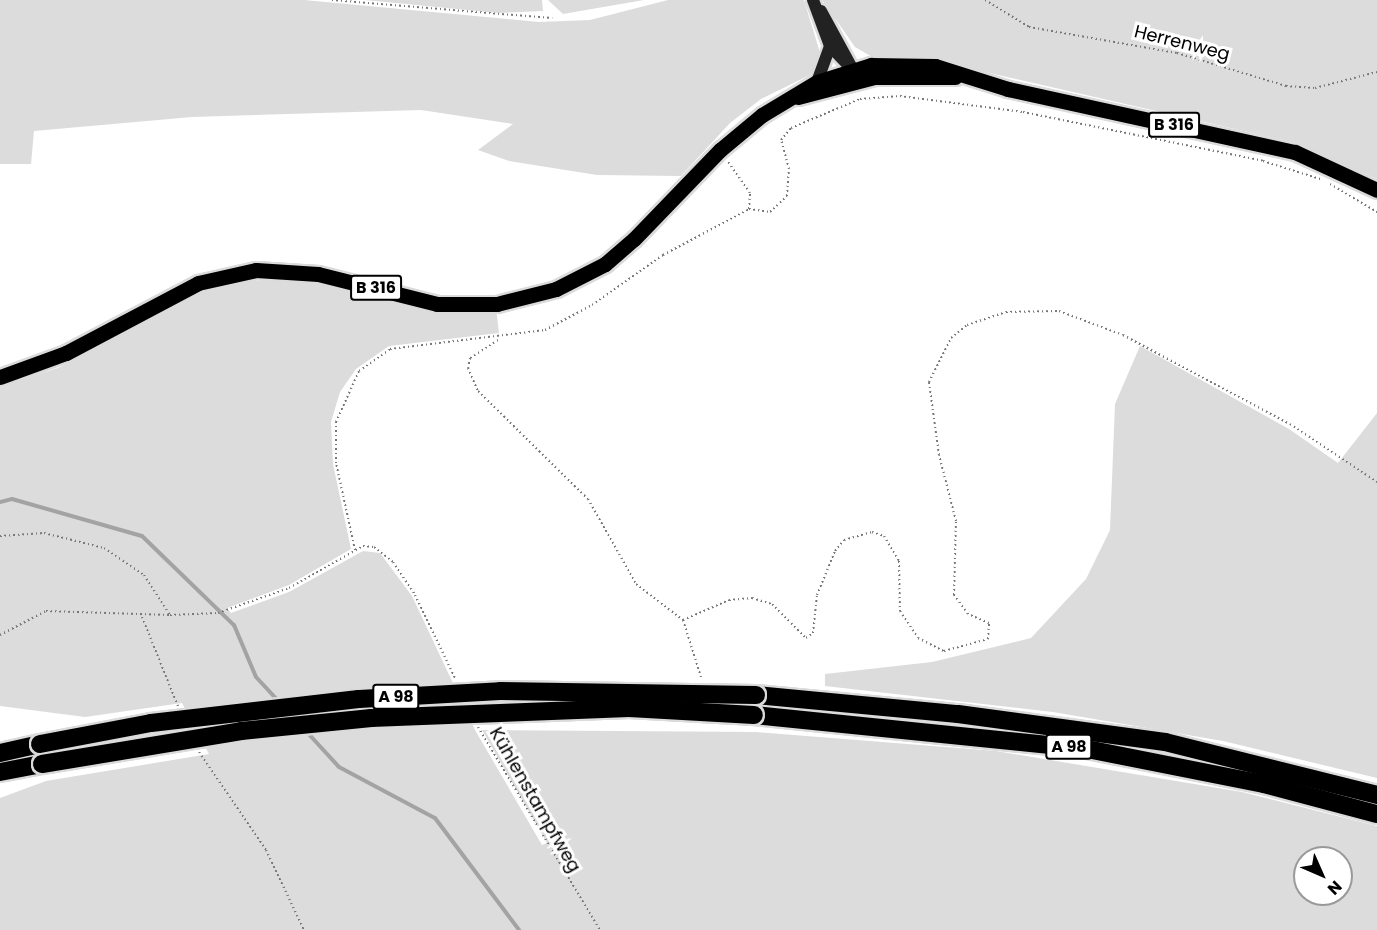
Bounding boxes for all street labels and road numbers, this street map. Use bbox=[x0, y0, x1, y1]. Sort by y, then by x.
street label: Herrenweg bbox=[1132, 21, 1232, 65]
road number: B 316 bbox=[1147, 112, 1201, 138]
road number: B 316 bbox=[349, 275, 403, 301]
road number: A 98 bbox=[372, 684, 420, 710]
street label: Kühlenstampfweg bbox=[485, 724, 585, 876]
road number: A 98 bbox=[1045, 734, 1093, 760]

